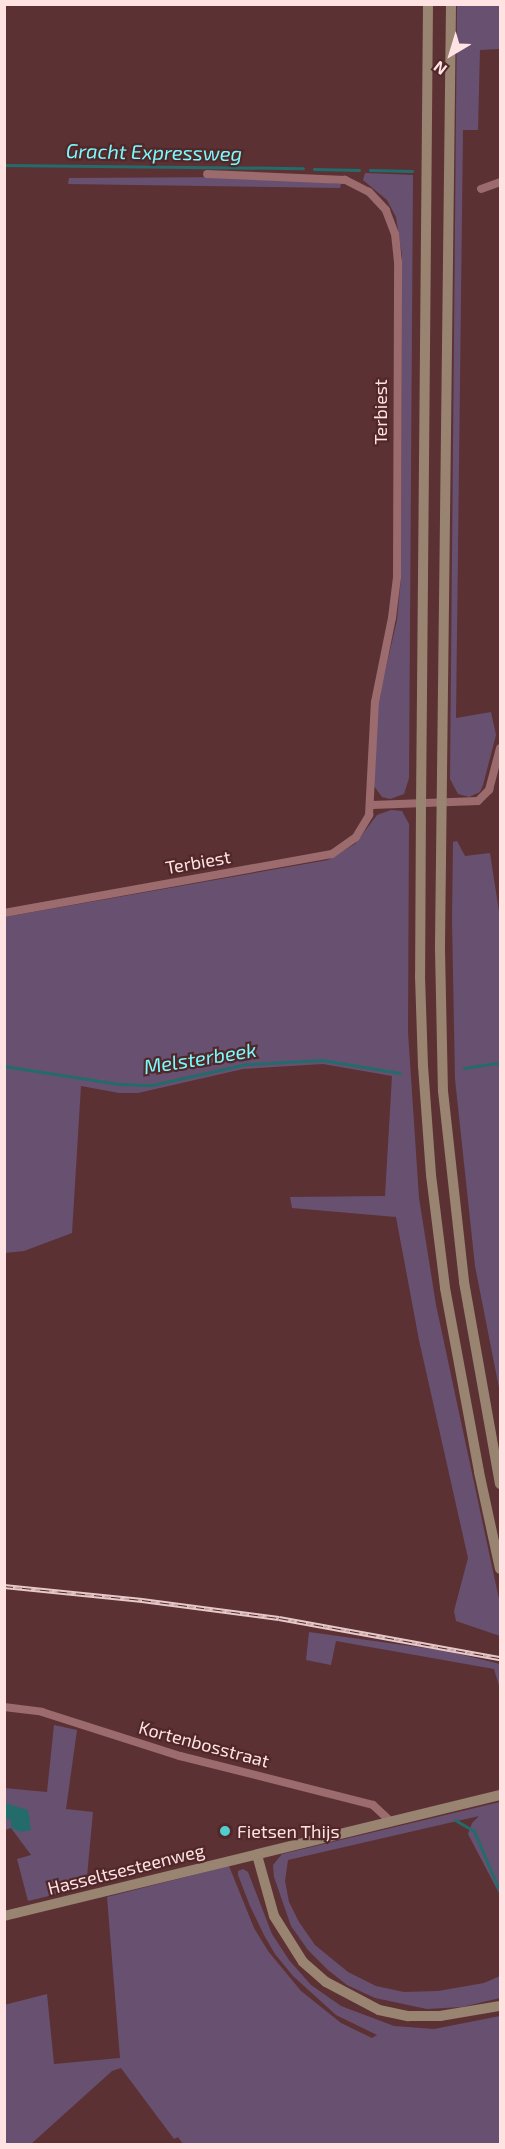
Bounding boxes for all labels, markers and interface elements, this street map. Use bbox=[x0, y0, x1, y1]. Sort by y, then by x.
north arrow bbox=[421, 24, 481, 84]
text: N bbox=[429, 58, 450, 80]
water label: Gracht Expressweg bbox=[66, 138, 242, 166]
street label: Terbiest bbox=[369, 379, 391, 445]
street label: Terbiest bbox=[164, 846, 232, 878]
water label: Melsterbeek bbox=[142, 1037, 258, 1079]
street label: Kortenbosstraat bbox=[136, 1716, 272, 1772]
place label: Fietsen Thijs bbox=[237, 1820, 340, 1842]
marker: Fietsen Thijs bbox=[218, 1824, 232, 1838]
street label: Hasseltsesteenweg bbox=[45, 1839, 207, 1899]

